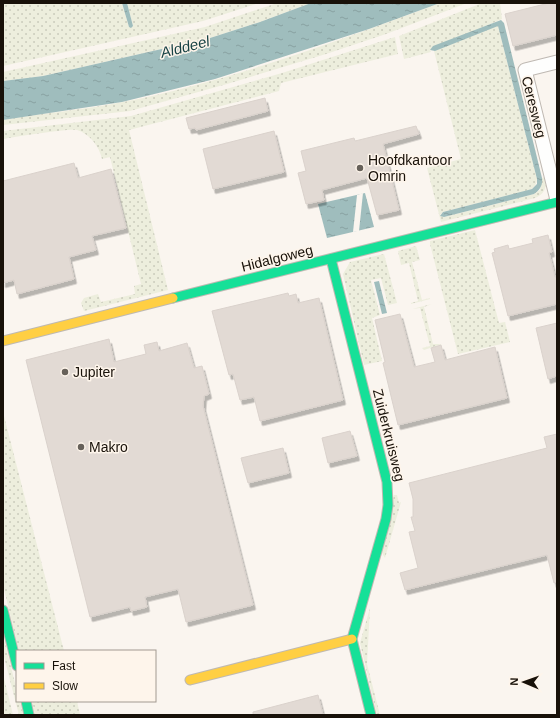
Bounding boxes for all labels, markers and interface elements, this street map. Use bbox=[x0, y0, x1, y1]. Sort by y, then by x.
water label: Alddeel bbox=[158, 32, 212, 61]
street label: Ceresweg bbox=[519, 74, 549, 140]
place label: Hoofdkantoor Omrin bbox=[368, 152, 452, 184]
marker: Hoofdkantoor Omrin bbox=[355, 163, 365, 173]
street label: Hidalgoweg bbox=[240, 241, 314, 275]
place label: Jupiter bbox=[73, 364, 115, 380]
marker: Jupiter bbox=[60, 367, 70, 377]
street label: Zuiderkruisweg bbox=[370, 387, 408, 483]
place label: Makro bbox=[89, 439, 128, 455]
marker: Makro bbox=[76, 442, 86, 452]
legend bbox=[16, 650, 156, 702]
text: Fast bbox=[52, 659, 76, 673]
north arrow bbox=[504, 662, 544, 702]
text: N bbox=[508, 677, 520, 686]
text: Slow bbox=[52, 679, 78, 693]

